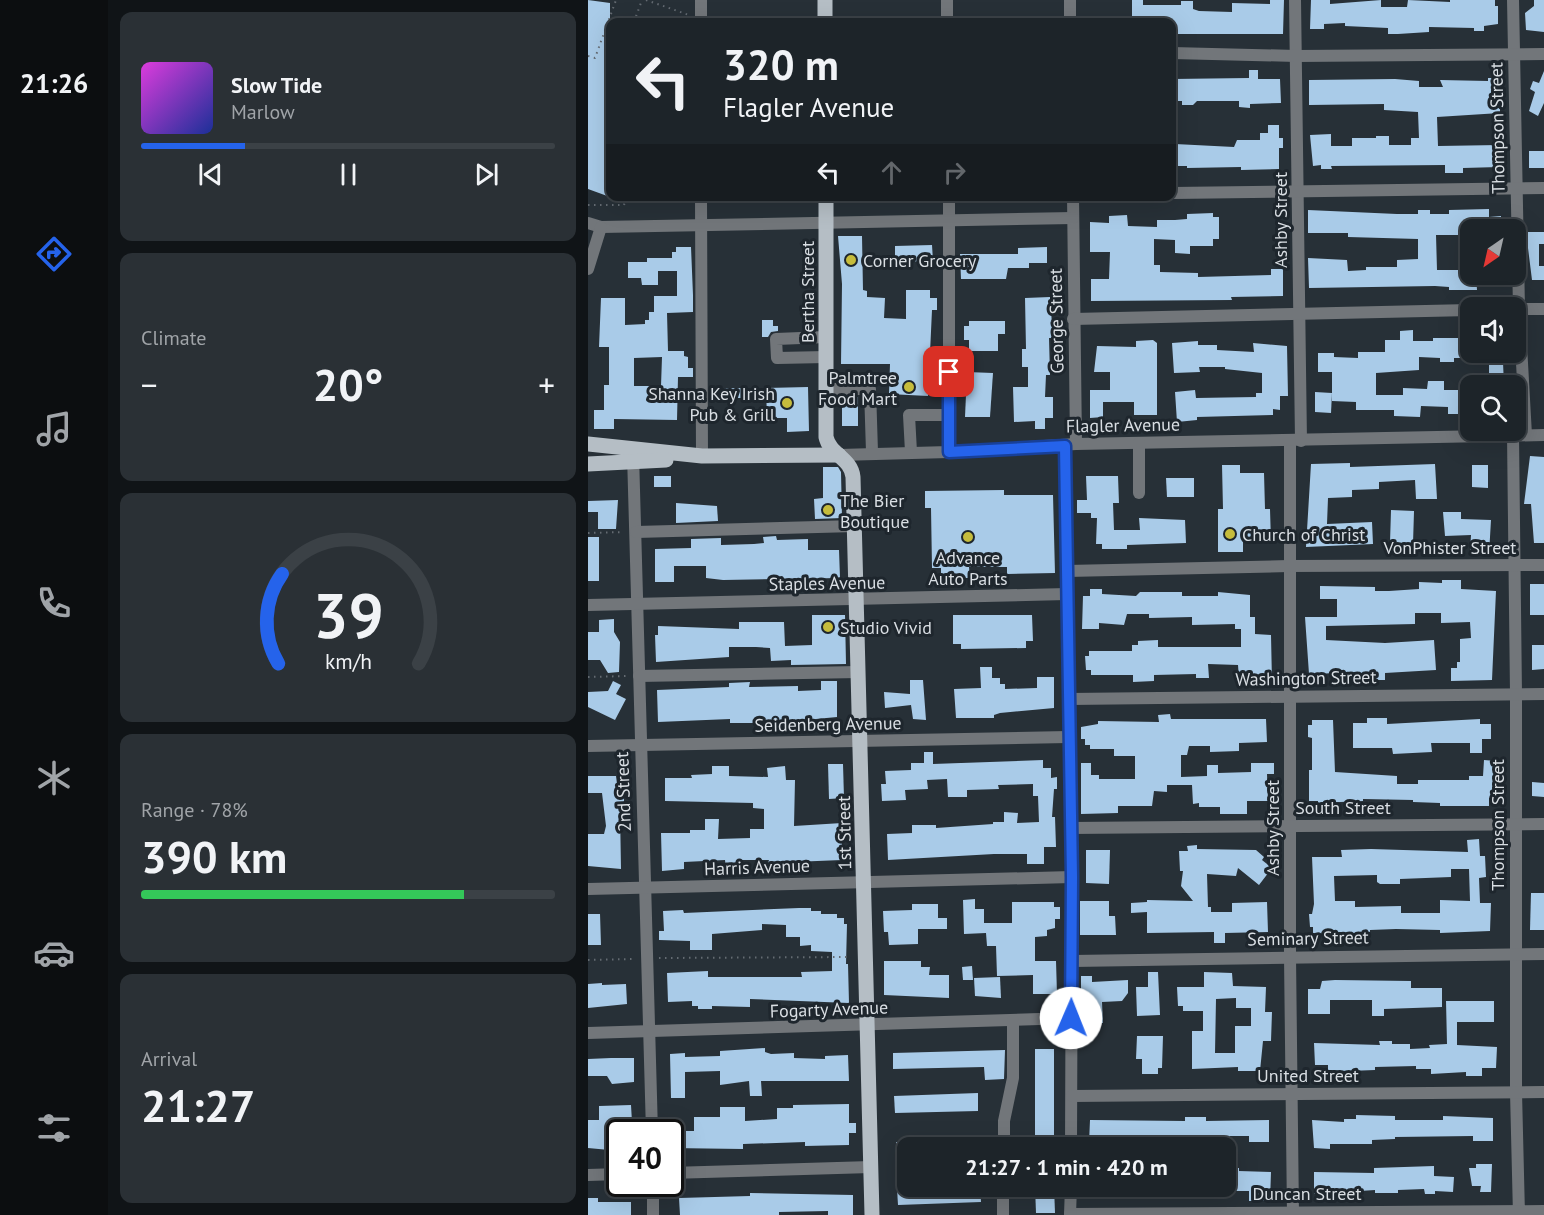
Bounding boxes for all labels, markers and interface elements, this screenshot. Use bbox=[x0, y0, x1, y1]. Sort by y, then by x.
text: 320 m bbox=[723, 37, 839, 92]
icon: left bbox=[624, 42, 702, 120]
street label: Thompson Street bbox=[1484, 62, 1510, 194]
text: 21:26 bbox=[20, 66, 88, 100]
text: Slow Tide bbox=[231, 71, 322, 99]
text: Flagler Avenue bbox=[723, 90, 894, 124]
text: Marlow bbox=[231, 99, 295, 125]
icon: left bbox=[812, 156, 845, 189]
icon: ahead bbox=[875, 156, 908, 189]
icon: right bbox=[938, 156, 971, 189]
icon: previous bbox=[194, 158, 227, 191]
icon: pause bbox=[332, 158, 365, 191]
icon: next bbox=[470, 158, 503, 191]
street label: Ashby Street bbox=[1269, 172, 1292, 268]
north arrow bbox=[1460, 219, 1526, 285]
map controls bbox=[1460, 219, 1526, 441]
icon: directions bbox=[33, 233, 75, 275]
street label: Bertha Street bbox=[796, 241, 819, 343]
place label: Corner Grocery bbox=[863, 249, 977, 272]
marker: Corner Grocery bbox=[844, 253, 858, 267]
street label: George Street bbox=[1044, 268, 1068, 374]
button: sound bbox=[1460, 297, 1526, 363]
text: Climate bbox=[141, 325, 207, 351]
pin bbox=[923, 346, 974, 397]
text: 20° bbox=[313, 355, 383, 413]
icon: arrive bbox=[932, 355, 965, 388]
text: − bbox=[141, 363, 158, 406]
text: + bbox=[538, 363, 555, 406]
place label: Palmtree Food Mart bbox=[818, 366, 897, 410]
button: search bbox=[1460, 375, 1526, 441]
marker: Palmtree Food Mart bbox=[902, 380, 916, 394]
place label: Shanna Key Irish Pub & Grill bbox=[648, 382, 776, 426]
marker: Shanna Key Irish Pub & Grill bbox=[780, 396, 794, 410]
icon: music bbox=[33, 408, 75, 450]
street label: Flagler Avenue bbox=[1066, 413, 1180, 437]
place label: The Bier Boutique bbox=[840, 489, 909, 533]
marker: The Bier Boutique bbox=[821, 503, 835, 517]
place label: Church of Christ bbox=[1242, 523, 1365, 546]
marker: Church of Christ bbox=[1223, 527, 1237, 541]
marker: Advance Auto Parts bbox=[961, 530, 975, 544]
street label: VonPhister Street bbox=[1383, 536, 1516, 559]
place label: Advance Auto Parts bbox=[928, 546, 1008, 590]
street label: Staples Avenue bbox=[768, 570, 886, 596]
text: 39 bbox=[313, 575, 383, 656]
icon: phone bbox=[33, 582, 75, 624]
place label: Studio Vivid bbox=[840, 616, 932, 639]
marker: Studio Vivid bbox=[821, 620, 835, 634]
text: km/h bbox=[324, 648, 371, 676]
street label: Washington Street bbox=[1235, 665, 1377, 691]
street label: Seidenberg Avenue bbox=[754, 711, 902, 737]
street label: 2nd Street bbox=[610, 752, 636, 832]
icon: climate bbox=[33, 757, 75, 799]
street label: Thompson Street bbox=[1486, 759, 1509, 891]
street label: Ashby Street bbox=[1261, 780, 1284, 876]
street label: 1st Street bbox=[832, 796, 856, 870]
street label: South Street bbox=[1295, 796, 1391, 819]
text: Range · 78% bbox=[141, 797, 248, 823]
text: 390 km bbox=[141, 827, 287, 885]
street label: Harris Avenue bbox=[704, 854, 810, 880]
street label: Seminary Street bbox=[1247, 925, 1369, 951]
icon: car bbox=[33, 932, 75, 974]
position arrow bbox=[1039, 986, 1103, 1050]
street label: Fogarty Avenue bbox=[769, 995, 889, 1023]
text: Arrival bbox=[141, 1046, 197, 1072]
street label: United Street bbox=[1257, 1064, 1359, 1087]
text: 21:27 bbox=[141, 1076, 255, 1134]
icon: filters bbox=[33, 1107, 75, 1149]
speed limit sign: 40 bbox=[606, 1119, 684, 1197]
text: 21:27 · 1 min · 420 m bbox=[965, 1153, 1168, 1181]
street label: Duncan Street bbox=[1253, 1182, 1362, 1205]

